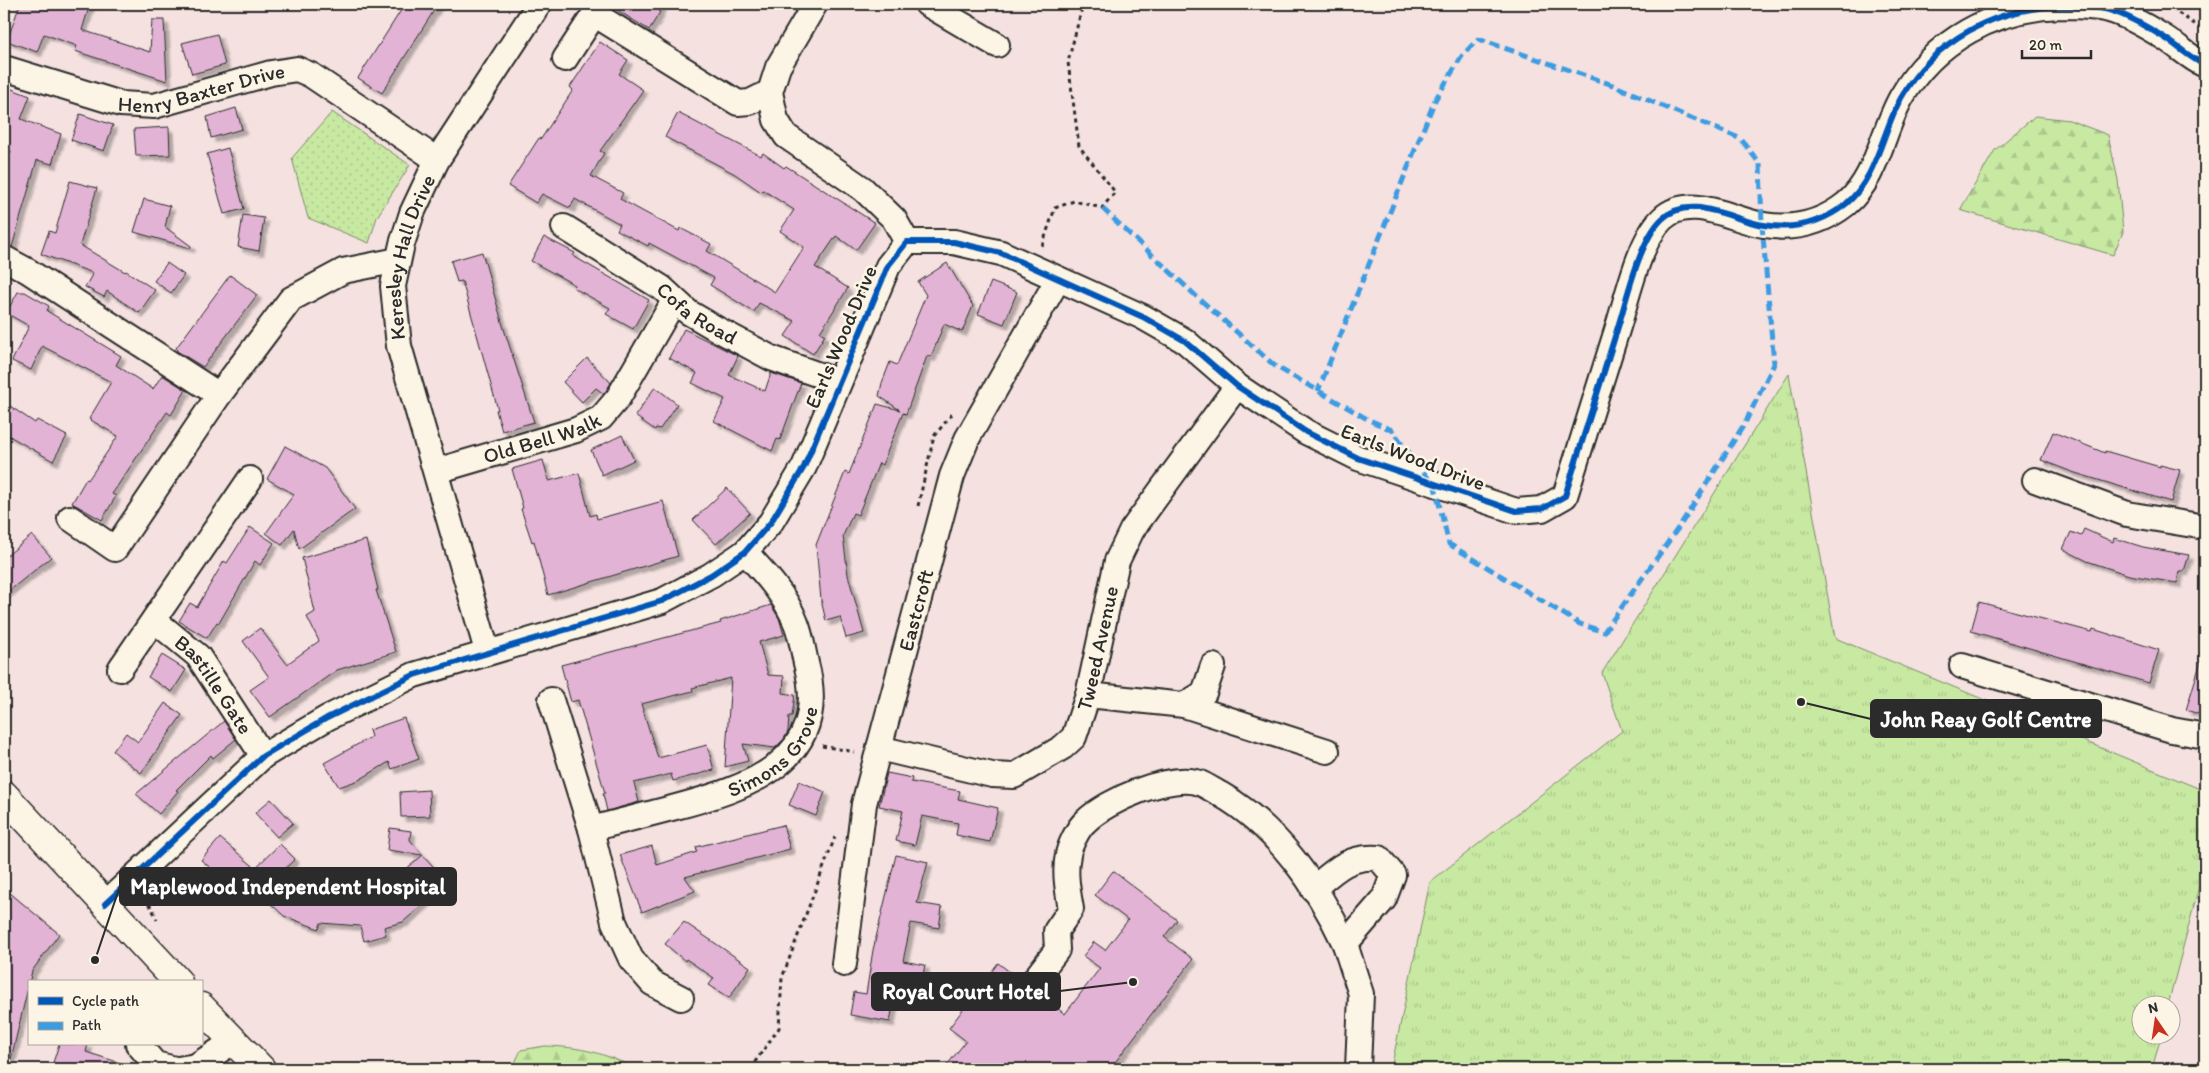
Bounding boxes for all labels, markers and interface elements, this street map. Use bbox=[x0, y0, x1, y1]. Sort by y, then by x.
scale bar bbox=[2022, 28, 2090, 60]
text: 20 m bbox=[2029, 36, 2063, 54]
street label: Henry Baxter Drive bbox=[117, 58, 286, 118]
street label: Keresley Hall Drive bbox=[380, 170, 440, 341]
street label: Earls Wood Drive bbox=[799, 262, 882, 412]
street label: Cofa Road bbox=[652, 276, 742, 350]
street label: Old Bell Walk bbox=[480, 407, 605, 469]
street label: Earls Wood Drive bbox=[1337, 417, 1489, 496]
street label: Eastcroft bbox=[893, 566, 939, 654]
street label: Tweed Avenue bbox=[1071, 584, 1123, 714]
street label: Bastille Gate bbox=[170, 629, 258, 739]
callout: John Reay Golf Centre bbox=[1871, 700, 2101, 737]
street label: Simons Grove bbox=[724, 705, 822, 802]
text: John Reay Golf Centre bbox=[1879, 706, 2092, 733]
callout: Maplewood Independent Hospital bbox=[120, 868, 456, 905]
text: Maplewood Independent Hospital bbox=[130, 873, 446, 900]
callout: Royal Court Hotel bbox=[872, 973, 1060, 1010]
text: Royal Court Hotel bbox=[882, 978, 1051, 1005]
legend bbox=[28, 980, 202, 1046]
text: Cycle path bbox=[72, 992, 139, 1010]
north arrow bbox=[2132, 996, 2182, 1046]
text: N bbox=[2147, 998, 2160, 1017]
text: Path bbox=[72, 1016, 101, 1034]

